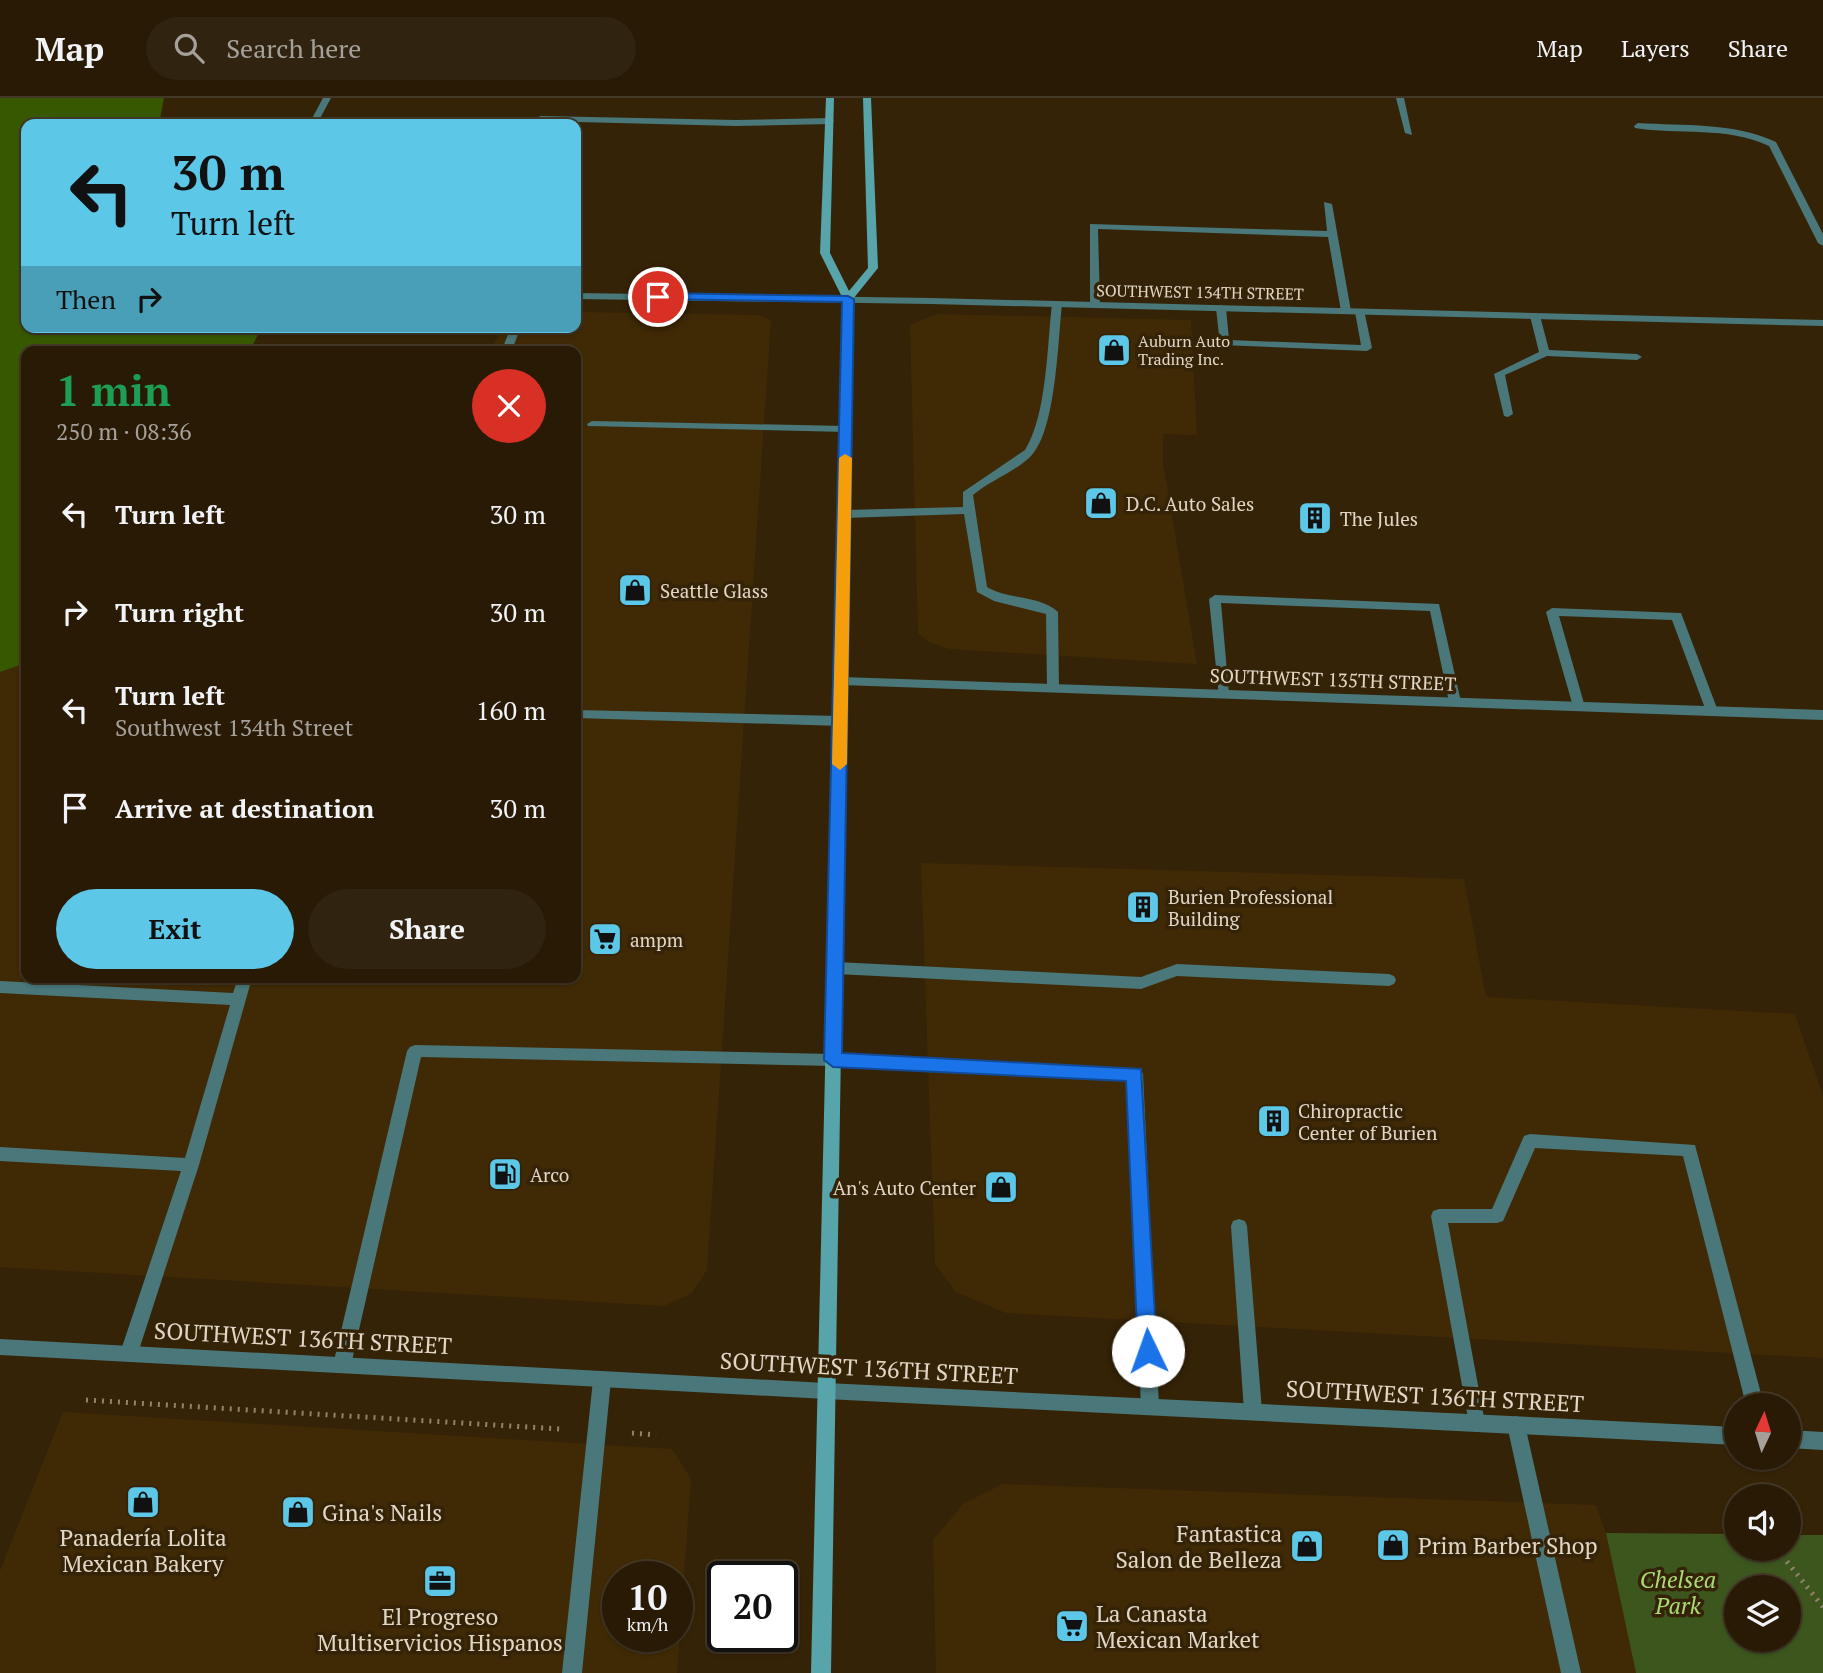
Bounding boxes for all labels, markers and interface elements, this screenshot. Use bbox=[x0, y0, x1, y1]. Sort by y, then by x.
search box bbox=[146, 17, 636, 80]
text: Map bbox=[35, 27, 104, 70]
icon: search bbox=[170, 29, 208, 67]
text: Search here bbox=[226, 31, 361, 65]
text: Map bbox=[1536, 32, 1583, 64]
text: Layers bbox=[1621, 32, 1690, 64]
text: Share bbox=[1728, 32, 1788, 64]
text: 30 m bbox=[171, 139, 285, 204]
icon: left bbox=[56, 147, 147, 238]
text: Turn left bbox=[171, 202, 295, 244]
pin bbox=[628, 267, 688, 327]
icon: arrive bbox=[639, 278, 677, 316]
street label: SOUTHWEST 134TH STREET bbox=[1096, 279, 1304, 305]
icon: right bbox=[130, 280, 168, 318]
text: Then bbox=[56, 282, 116, 316]
place label: Auburn Auto Trading Inc. bbox=[1138, 330, 1230, 370]
shop icon: Auburn Auto Trading Inc. bbox=[1095, 331, 1133, 369]
text: 1 min bbox=[56, 362, 171, 418]
button: close bbox=[472, 369, 546, 443]
text: 250 m · 08:36 bbox=[56, 416, 191, 447]
shop icon: D.C. Auto Sales bbox=[1082, 484, 1120, 522]
place label: D.C. Auto Sales bbox=[1126, 491, 1254, 516]
icon: left bbox=[56, 495, 94, 533]
text: Turn left bbox=[115, 497, 225, 531]
text: 30 m bbox=[490, 497, 546, 531]
building icon: The Jules bbox=[1296, 499, 1334, 537]
place label: The Jules bbox=[1340, 506, 1418, 531]
shop icon: Seattle Glass bbox=[616, 571, 654, 609]
place label: Seattle Glass bbox=[660, 578, 768, 603]
icon: right bbox=[56, 593, 94, 631]
text: Turn right bbox=[115, 595, 244, 629]
text: 30 m bbox=[490, 595, 546, 629]
street label: SOUTHWEST 135TH STREET bbox=[1209, 662, 1457, 696]
text: Turn left bbox=[115, 678, 225, 712]
icon: left bbox=[56, 691, 94, 729]
text: 160 m bbox=[476, 693, 546, 727]
text: Southwest 134th Street bbox=[115, 712, 353, 743]
icon: arrive bbox=[56, 789, 94, 827]
text: Arrive at destination bbox=[115, 791, 374, 825]
text: 30 m bbox=[490, 791, 546, 825]
place label: Burien Professional Building bbox=[1168, 884, 1333, 931]
building icon: Burien Professional Building bbox=[1124, 888, 1162, 926]
button: Exit bbox=[56, 889, 294, 969]
button: Share bbox=[308, 889, 546, 969]
supermarket icon: ampm bbox=[586, 920, 624, 958]
place label: ampm bbox=[630, 927, 684, 952]
place label: Chiropractic Center of Burien bbox=[1298, 1098, 1437, 1145]
building icon: Chiropractic Center of Burien bbox=[1255, 1102, 1293, 1140]
fuel station icon: Arco bbox=[486, 1155, 524, 1193]
place label: Arco bbox=[530, 1162, 569, 1187]
shop icon: An's Auto Center bbox=[982, 1168, 1020, 1206]
place label: An's Auto Center bbox=[833, 1175, 977, 1200]
position arrow bbox=[1111, 1314, 1185, 1388]
street label: SOUTHWEST 136TH STREET bbox=[153, 1315, 453, 1361]
street label: SOUTHWEST 136TH STREET bbox=[719, 1345, 1019, 1391]
street label: SOUTHWEST 136TH STREET bbox=[1285, 1373, 1585, 1419]
north arrow bbox=[1724, 1393, 1801, 1470]
map controls bbox=[1724, 1393, 1801, 1652]
shop icon: Panadería Lolita Mexican Bakery bbox=[124, 1483, 162, 1521]
button: sound bbox=[1724, 1484, 1801, 1561]
shop icon: Gina's Nails bbox=[279, 1493, 317, 1531]
place label: Gina's Nails bbox=[322, 1497, 442, 1528]
place label: Fantastica Salon de Belleza bbox=[1116, 1518, 1282, 1575]
place label: Panadería Lolita Mexican Bakery bbox=[59, 1522, 227, 1579]
shop icon: Prim Barber Shop bbox=[1374, 1526, 1412, 1564]
shop icon: Fantastica Salon de Belleza bbox=[1288, 1527, 1326, 1565]
place label: Prim Barber Shop bbox=[1418, 1530, 1598, 1561]
speed limit sign: 20 bbox=[707, 1561, 798, 1652]
office icon: El Progreso Multiservicios Hispanos bbox=[421, 1562, 459, 1600]
park label: Chelsea Park bbox=[1640, 1564, 1716, 1621]
text: 10 bbox=[628, 1574, 667, 1620]
button: layers bbox=[1724, 1575, 1801, 1652]
place label: La Canasta Mexican Market bbox=[1096, 1598, 1260, 1655]
place label: El Progreso Multiservicios Hispanos bbox=[317, 1601, 563, 1658]
supermarket icon: La Canasta Mexican Market bbox=[1053, 1607, 1091, 1645]
text: km/h bbox=[627, 1612, 668, 1636]

